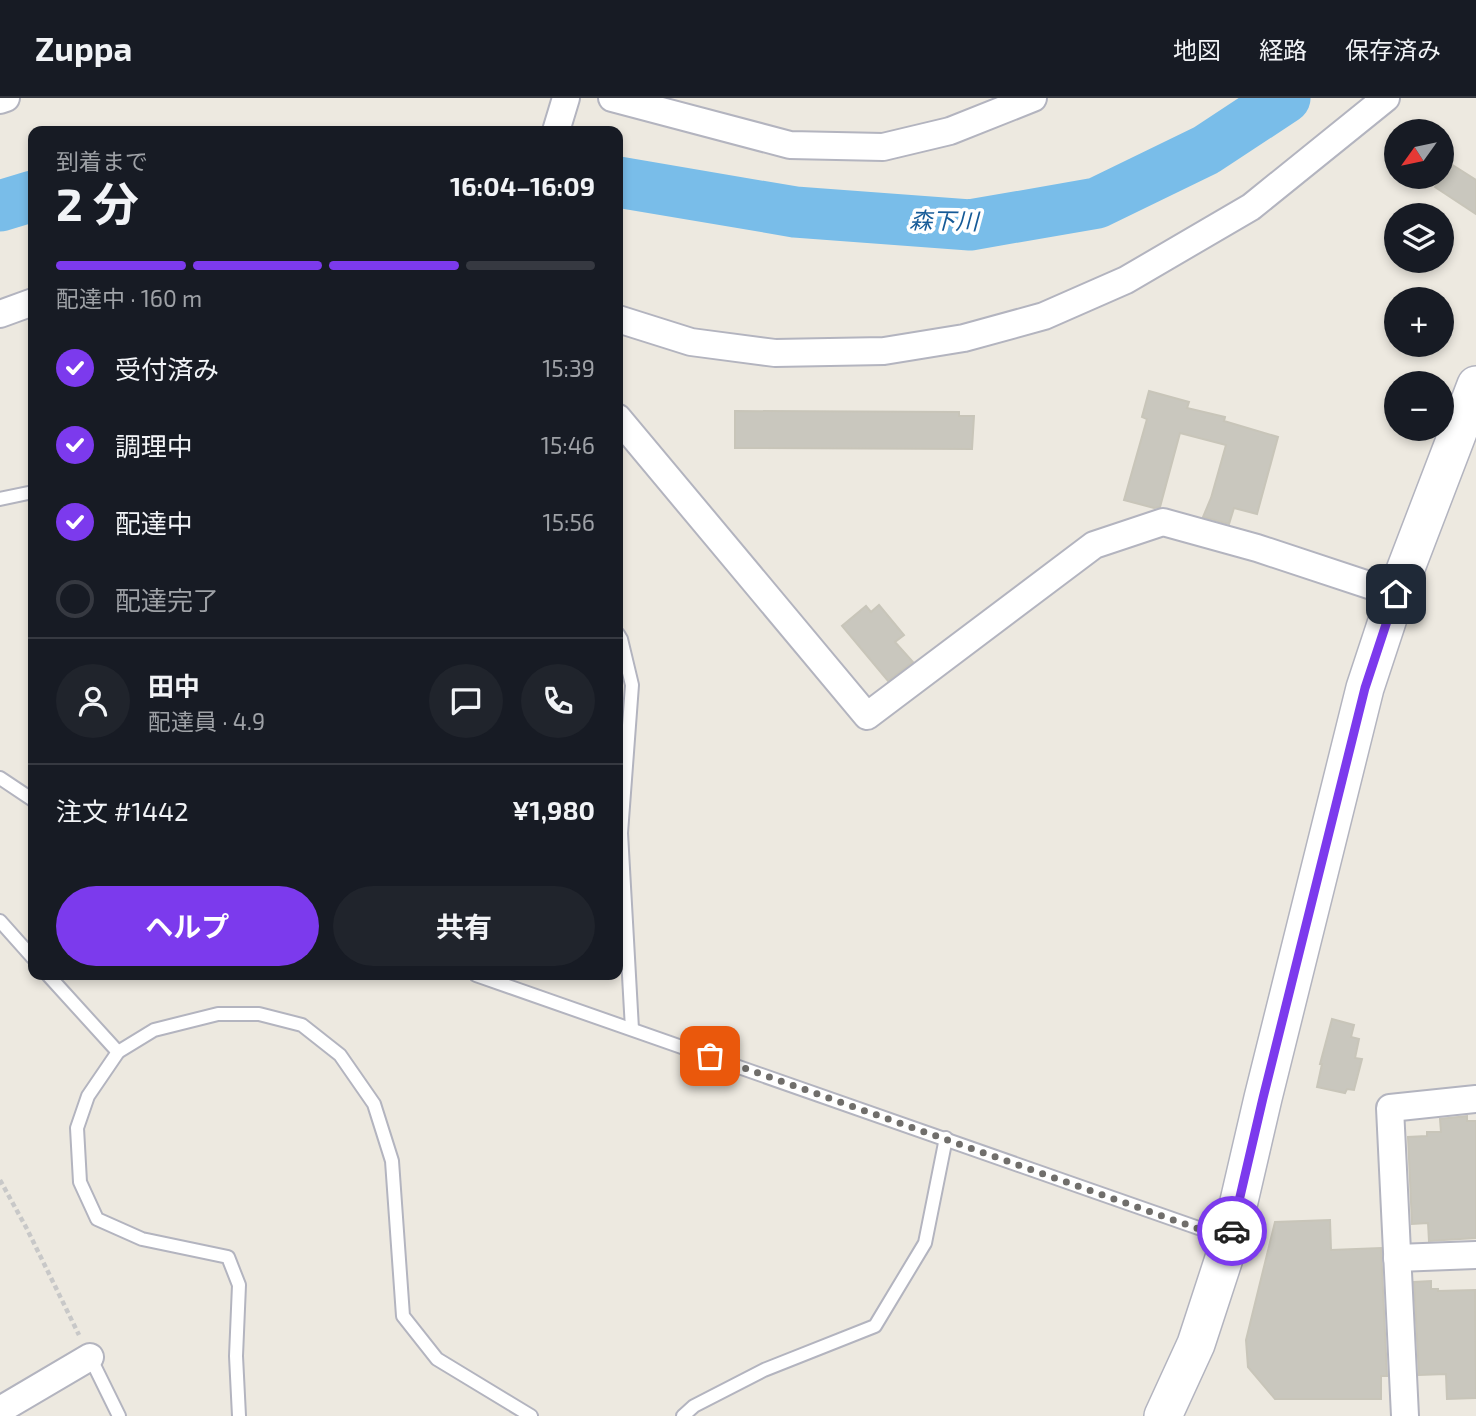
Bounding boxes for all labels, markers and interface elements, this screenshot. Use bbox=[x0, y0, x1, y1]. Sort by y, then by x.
text: Zuppa bbox=[35, 28, 132, 68]
text: 地図 bbox=[1173, 35, 1221, 64]
text: 経路 bbox=[1259, 35, 1307, 64]
text: 保存済み bbox=[1345, 35, 1441, 64]
north arrow bbox=[1384, 119, 1454, 189]
map controls bbox=[1384, 119, 1454, 441]
text: 到着まで bbox=[56, 147, 148, 175]
text: 16:04–16:09 bbox=[450, 170, 595, 201]
text: 2 分 bbox=[56, 175, 139, 230]
button: layers bbox=[1384, 203, 1454, 273]
water label: 森下川 bbox=[909, 205, 982, 235]
text: 配達中 · 160 m bbox=[56, 284, 202, 312]
button: + bbox=[1384, 287, 1454, 357]
icon: check bbox=[56, 349, 94, 387]
text: 受付済み bbox=[115, 353, 219, 384]
text: 15:39 bbox=[542, 354, 595, 382]
button: − bbox=[1384, 371, 1454, 441]
icon: check bbox=[56, 426, 94, 464]
text: 調理中 bbox=[115, 430, 193, 461]
text: 15:46 bbox=[541, 431, 595, 459]
icon: check bbox=[56, 503, 94, 541]
text: 配達中 bbox=[115, 507, 193, 538]
text: 15:56 bbox=[543, 508, 595, 536]
pin bbox=[1366, 564, 1426, 624]
icon: home bbox=[1377, 575, 1415, 613]
text: 配達完了 bbox=[115, 584, 219, 615]
button: person bbox=[56, 664, 130, 738]
button: chat bbox=[429, 664, 503, 738]
button: phone bbox=[521, 664, 595, 738]
text: 田中 bbox=[148, 670, 200, 701]
text: 配達員 · 4.9 bbox=[148, 707, 265, 735]
text: ¥1,980 bbox=[512, 794, 595, 825]
text: 注文 #1442 bbox=[56, 795, 189, 826]
button: ヘルプ bbox=[56, 886, 319, 966]
button: 共有 bbox=[333, 886, 595, 966]
pin bbox=[680, 1026, 740, 1086]
icon: bag bbox=[691, 1037, 729, 1075]
courier bbox=[1197, 1196, 1267, 1266]
icon: car bbox=[1213, 1212, 1251, 1250]

